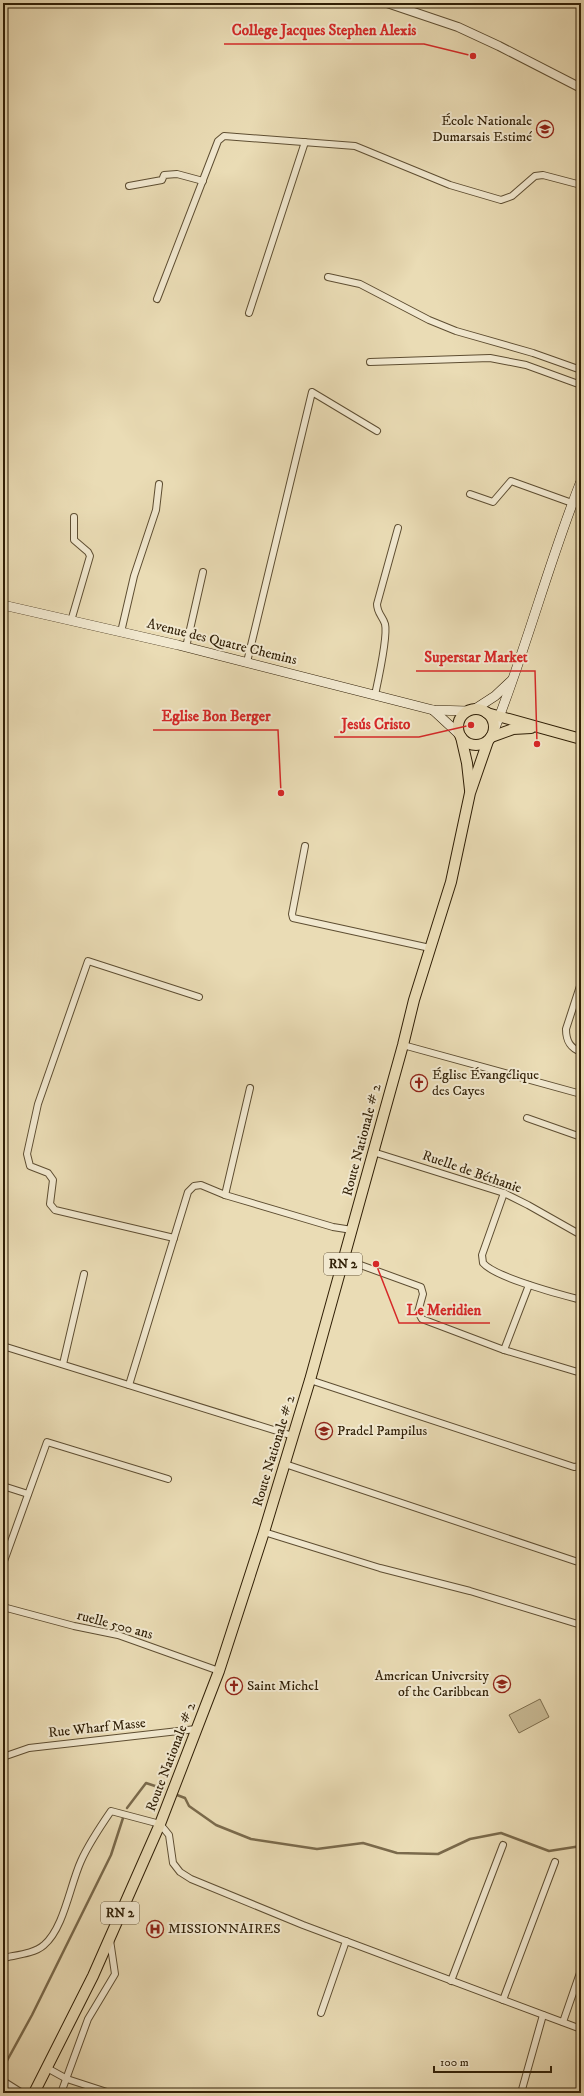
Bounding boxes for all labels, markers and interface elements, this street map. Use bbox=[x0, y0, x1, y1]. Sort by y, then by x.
callout: College Jacques Stephen Alexis bbox=[224, 17, 424, 44]
text: College Jacques Stephen Alexis bbox=[232, 21, 416, 41]
place label: École Nationale Dumarsais Estimé bbox=[432, 112, 532, 146]
school or university icon: École Nationale Dumarsais Estimé bbox=[535, 119, 555, 139]
street label: Avenue des Quatre Chemins bbox=[145, 615, 299, 669]
callout: Superstar Market bbox=[416, 644, 535, 671]
text: Superstar Market bbox=[424, 648, 528, 667]
callout: Eglise Bon Berger bbox=[153, 703, 278, 730]
text: Eglise Bon Berger bbox=[162, 707, 271, 726]
callout: Jesús Cristo bbox=[334, 710, 419, 737]
text: Jesús Cristo bbox=[340, 715, 411, 734]
place label: Église Évangélique des Cayes bbox=[432, 1066, 539, 1100]
church icon: Église Évangélique des Cayes bbox=[409, 1073, 429, 1093]
street label: Route Nationale # 2 bbox=[338, 1082, 386, 1198]
street label: Ruelle de Béthanie bbox=[420, 1147, 524, 1197]
road number: RN 2 bbox=[324, 1253, 362, 1275]
callout: Le Meridien bbox=[399, 1296, 490, 1323]
text: Le Meridien bbox=[407, 1301, 482, 1320]
street label: Route Nationale # 2 bbox=[249, 1393, 300, 1509]
school or university icon: Pradel Pampilus bbox=[314, 1421, 334, 1441]
place label: Pradel Pampilus bbox=[337, 1422, 427, 1440]
street label: ruelle 500 ans bbox=[75, 1606, 155, 1644]
place label: American University of the Caribbean bbox=[375, 1667, 490, 1701]
school or university icon: American University of the Caribbean bbox=[492, 1674, 512, 1694]
church icon: Saint Michel bbox=[224, 1676, 244, 1696]
place label: Saint Michel bbox=[247, 1677, 319, 1695]
street label: Route Nationale # 2 bbox=[142, 1700, 200, 1814]
street label: Rue Wharf Masse bbox=[47, 1714, 147, 1742]
road number: RN 2 bbox=[101, 1902, 139, 1924]
hospital icon: MISSIONNAIRES bbox=[145, 1919, 165, 1939]
place label: MISSIONNAIRES bbox=[168, 1920, 281, 1938]
scale bar bbox=[434, 2048, 551, 2074]
text: 100 m bbox=[440, 2055, 469, 2070]

